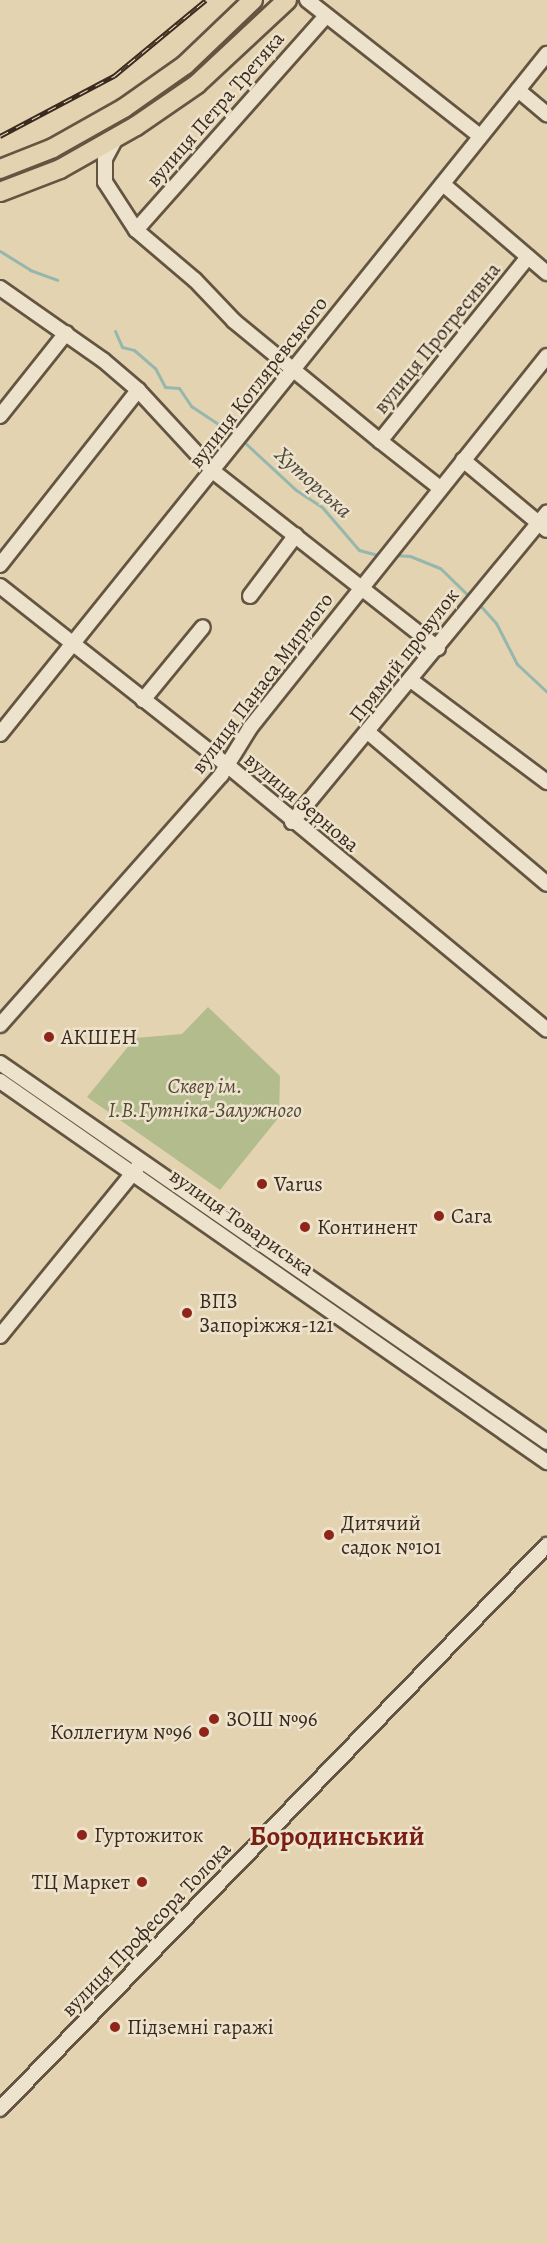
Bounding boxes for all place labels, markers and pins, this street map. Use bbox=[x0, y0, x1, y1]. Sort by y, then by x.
place label: АКШЕН bbox=[61, 1024, 137, 1050]
marker: АКШЕН bbox=[42, 1030, 56, 1044]
place label: Varus bbox=[274, 1171, 323, 1197]
marker: Varus bbox=[255, 1177, 269, 1191]
place label: Сага bbox=[451, 1203, 492, 1229]
marker: Сага bbox=[432, 1209, 446, 1223]
place label: Континент bbox=[317, 1214, 418, 1240]
marker: Континент bbox=[298, 1220, 312, 1234]
place label: ВПЗ Запоріжжя-121 bbox=[199, 1288, 333, 1338]
marker: ВПЗ Запоріжжя-121 bbox=[180, 1306, 194, 1320]
place label: Дитячий садок №101 bbox=[341, 1510, 441, 1560]
marker: Дитячий садок №101 bbox=[322, 1528, 336, 1542]
place label: ЗОШ №96 bbox=[226, 1706, 317, 1732]
marker: ЗОШ №96 bbox=[207, 1712, 221, 1726]
place label: Коллегиум №96 bbox=[50, 1719, 192, 1745]
marker: Коллегиум №96 bbox=[197, 1725, 211, 1739]
place label: Гуртожиток bbox=[94, 1822, 203, 1848]
marker: Гуртожиток bbox=[75, 1828, 89, 1842]
place label: ТЦ Маркет bbox=[32, 1869, 130, 1895]
marker: ТЦ Маркет bbox=[135, 1875, 149, 1889]
place label: Підземні гаражі bbox=[127, 2014, 274, 2040]
marker: Підземні гаражі bbox=[108, 2020, 122, 2034]

